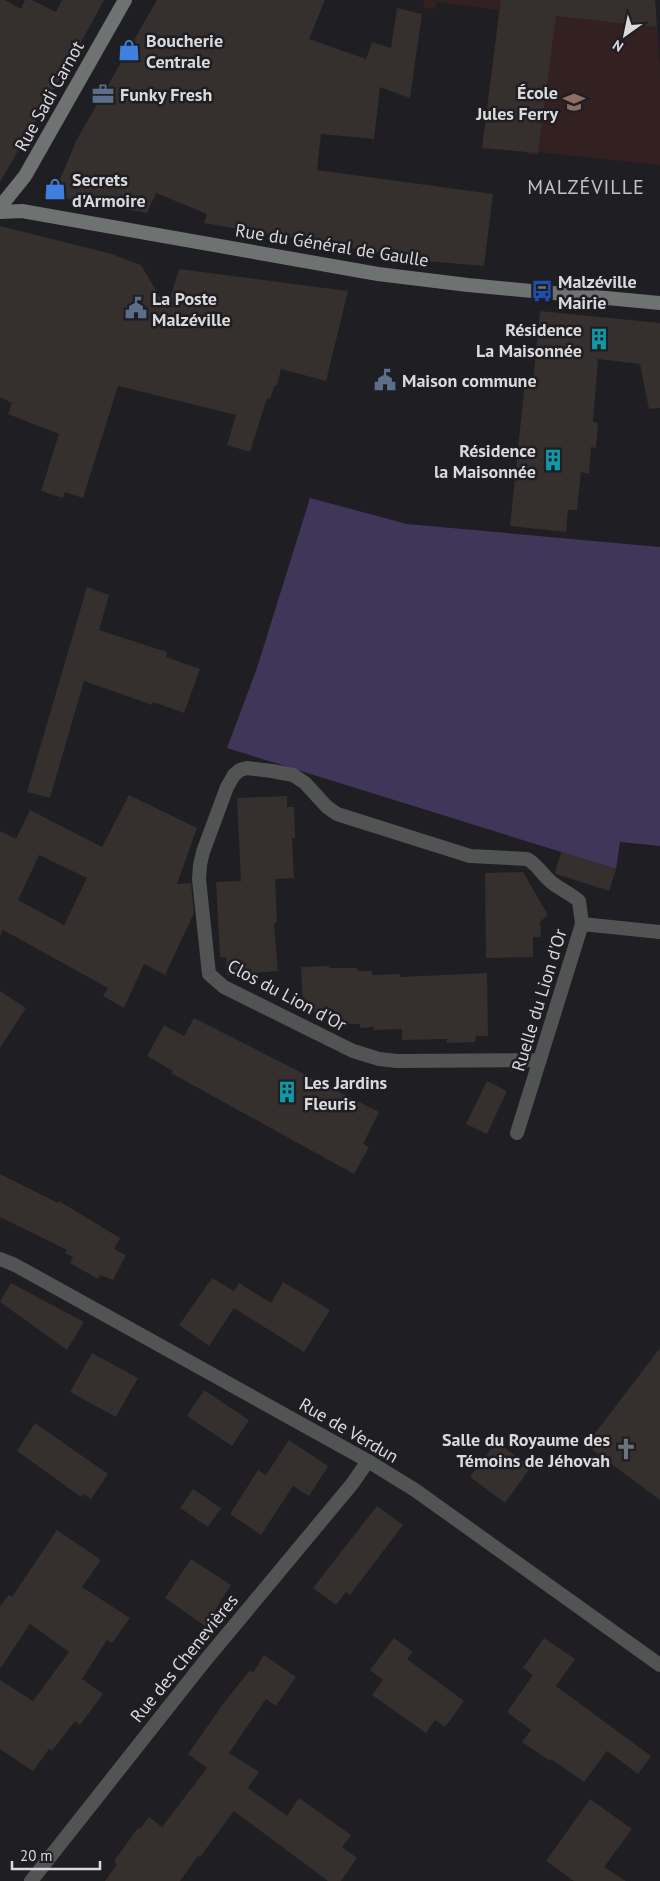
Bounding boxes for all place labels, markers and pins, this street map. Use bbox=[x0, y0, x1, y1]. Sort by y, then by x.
place label: Boucherie Centrale bbox=[146, 29, 223, 73]
shop icon: Boucherie Centrale bbox=[116, 37, 142, 63]
office icon: Funky Fresh bbox=[90, 81, 116, 107]
place label: École Jules Ferry bbox=[475, 81, 558, 125]
place label: Funky Fresh bbox=[120, 83, 212, 106]
school or university icon: École Jules Ferry bbox=[561, 89, 587, 115]
place label: Secrets d'Armoire bbox=[72, 168, 146, 212]
shop icon: Secrets d'Armoire bbox=[42, 176, 68, 202]
place label: Malzéville Mairie bbox=[558, 270, 637, 314]
bus stop icon: Malzéville Mairie bbox=[529, 278, 555, 304]
place label: La Poste Malzéville bbox=[152, 287, 231, 331]
public building icon: La Poste Malzéville bbox=[123, 295, 149, 321]
place label: Résidence La Maisonnée bbox=[476, 318, 582, 362]
building icon: Résidence La Maisonnée bbox=[586, 326, 612, 352]
public building icon: Maison commune bbox=[372, 367, 398, 393]
place label: Maison commune bbox=[402, 369, 537, 392]
place label: Résidence la Maisonnée bbox=[434, 439, 536, 483]
building icon: Résidence la Maisonnée bbox=[540, 447, 566, 473]
place label: Les Jardins Fleuris bbox=[304, 1071, 388, 1115]
building icon: Les Jardins Fleuris bbox=[274, 1079, 300, 1105]
place label: Salle du Royaume des Témoins de Jéhovah bbox=[442, 1428, 610, 1472]
church icon: Salle du Royaume des Témoins de Jéhovah bbox=[613, 1436, 639, 1462]

